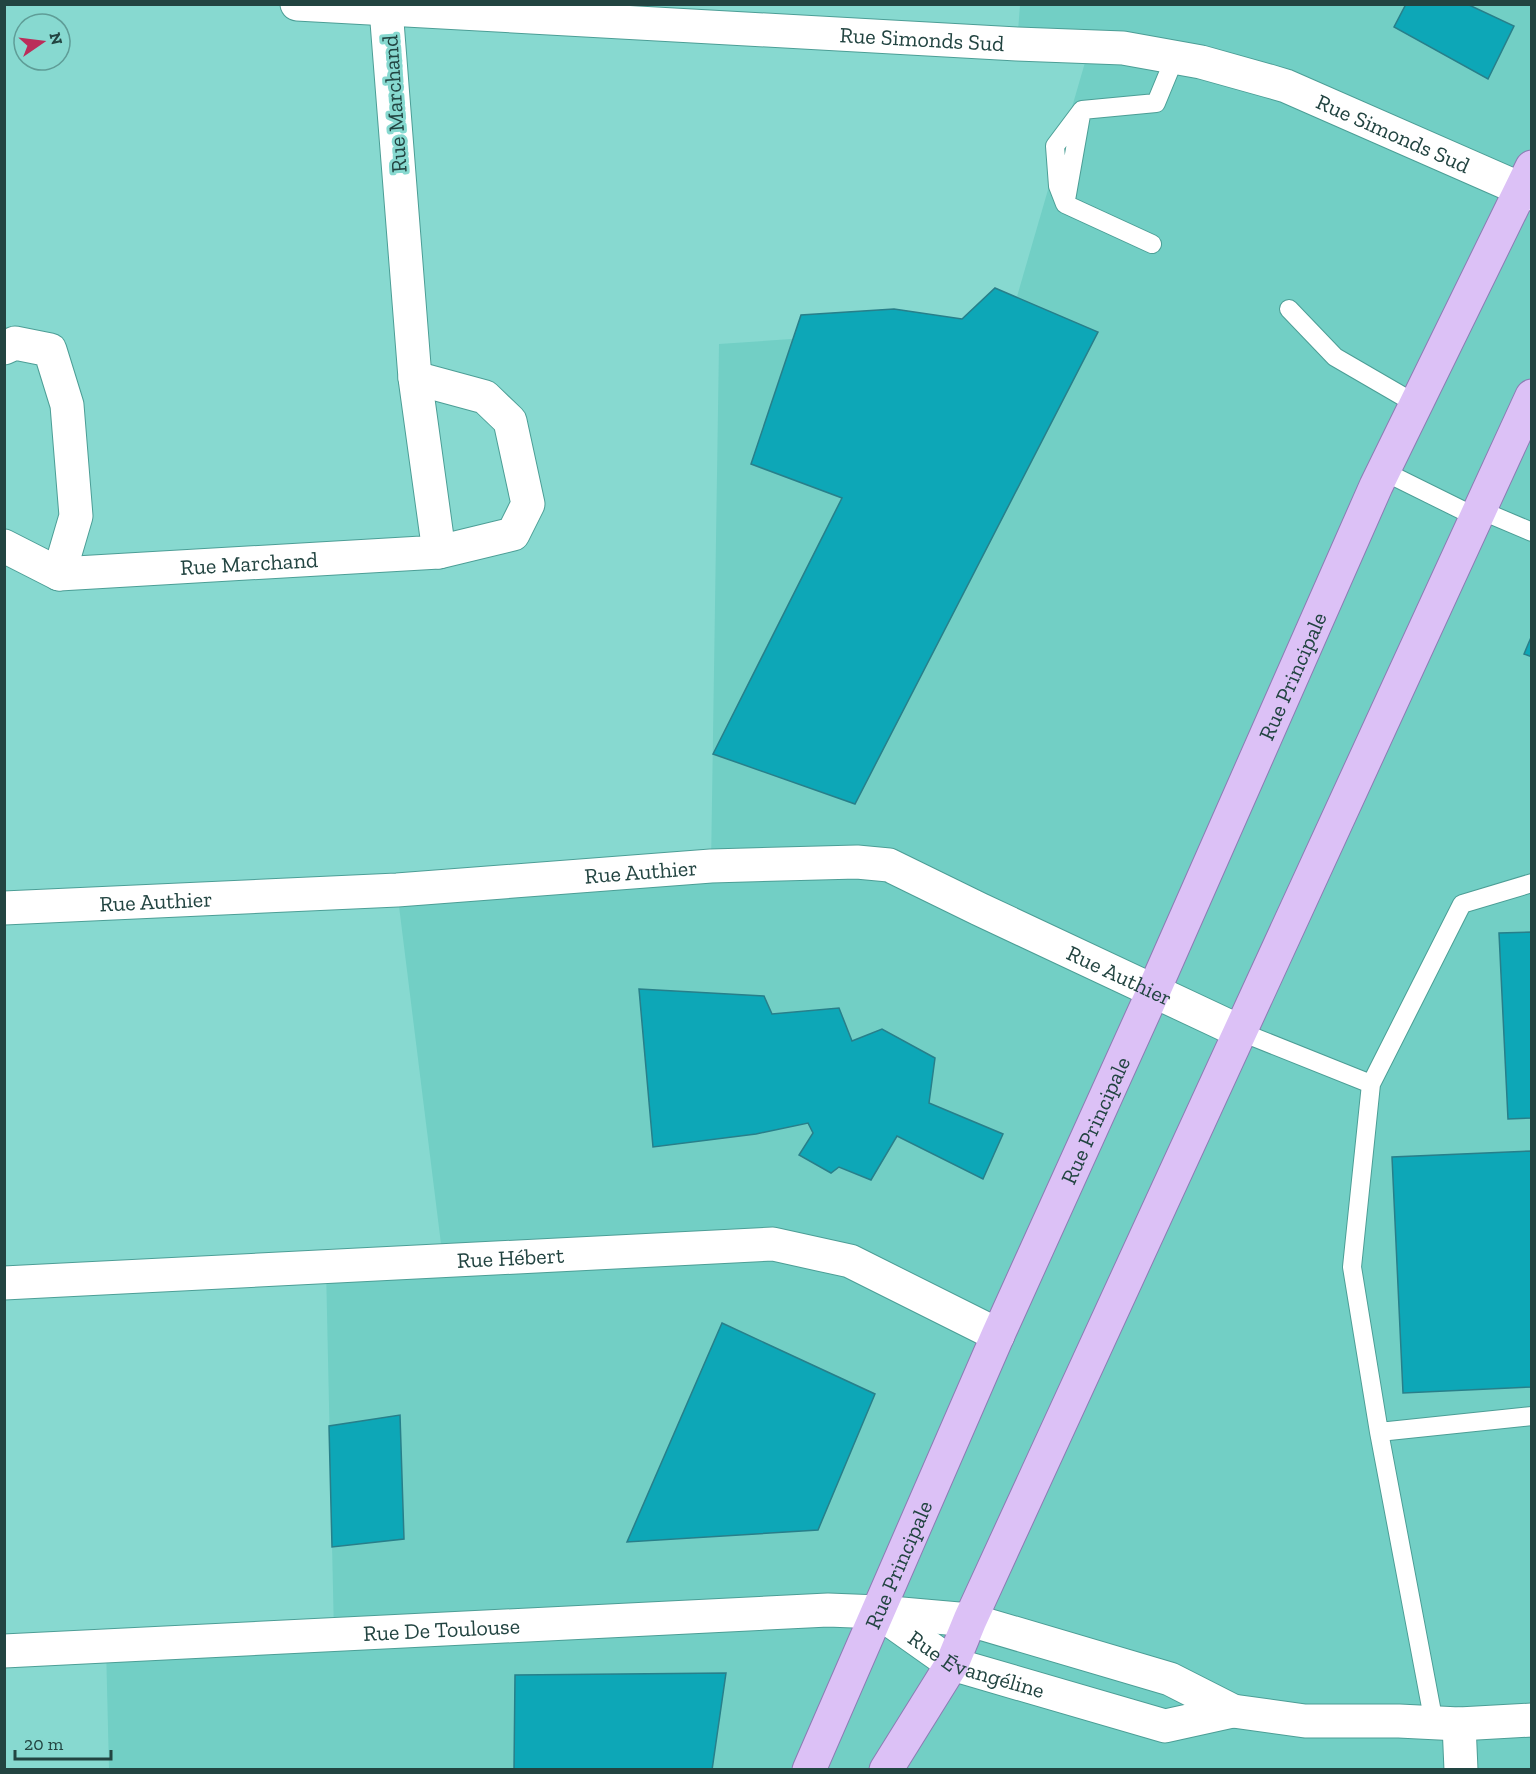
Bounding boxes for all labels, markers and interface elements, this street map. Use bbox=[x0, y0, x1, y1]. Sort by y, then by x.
north arrow bbox=[12, 12, 72, 72]
street label: Rue Simonds Sud bbox=[839, 21, 1005, 57]
text: N bbox=[45, 30, 67, 47]
street label: Rue Marchand bbox=[376, 34, 413, 174]
street label: Rue Simonds Sud bbox=[1312, 88, 1474, 179]
street label: Rue Marchand bbox=[179, 546, 319, 581]
street label: Rue Principale bbox=[1253, 608, 1333, 744]
street label: Rue Authier bbox=[583, 854, 698, 890]
street label: Rue Authier bbox=[99, 885, 213, 918]
street label: Rue Authier bbox=[1062, 939, 1176, 1012]
street label: Rue Principale bbox=[1055, 1052, 1136, 1189]
street label: Rue Hébert bbox=[456, 1242, 565, 1274]
street label: Rue Principale bbox=[859, 1496, 938, 1633]
street label: Rue De Toulouse bbox=[362, 1612, 521, 1647]
street label: Rue Évangéline bbox=[903, 1624, 1048, 1704]
scale bar bbox=[15, 1723, 111, 1761]
text: 20 m bbox=[24, 1733, 64, 1755]

